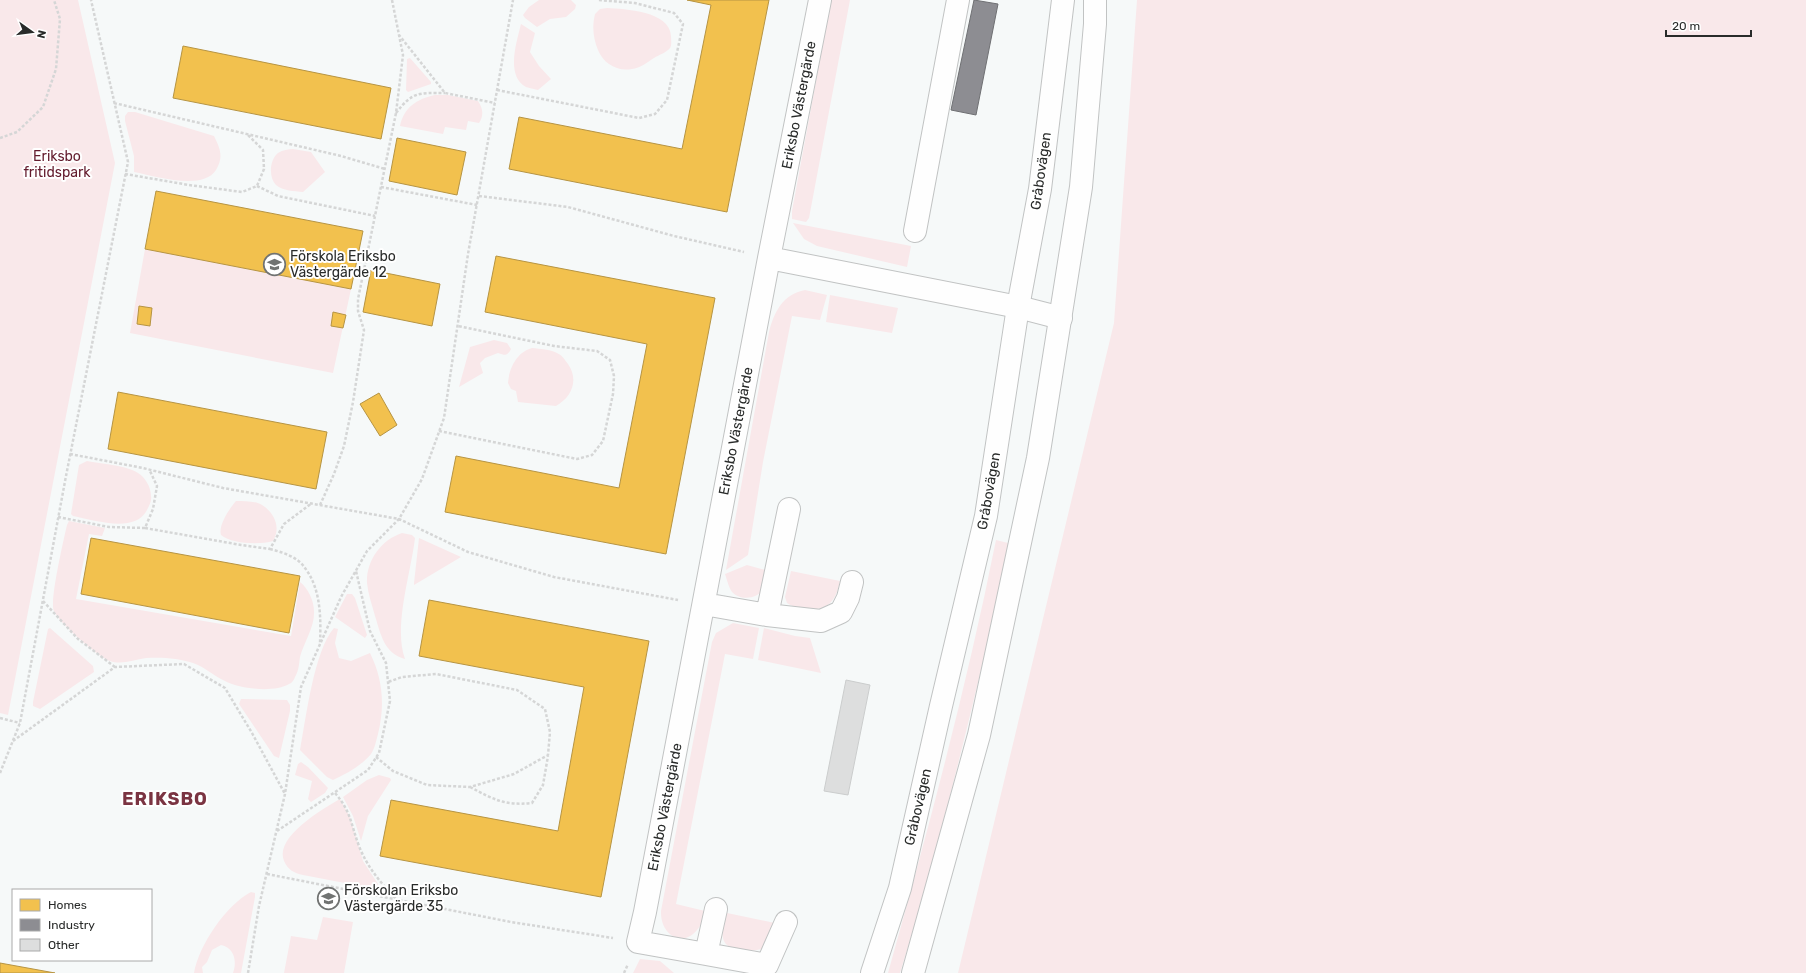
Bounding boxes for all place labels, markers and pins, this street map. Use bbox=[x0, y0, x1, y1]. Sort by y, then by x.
place label: Förskola Eriksbo Västergärde 12 bbox=[290, 248, 396, 281]
school or university icon: Förskola Eriksbo Västergärde 12 bbox=[261, 251, 287, 277]
place label: Förskolan Eriksbo Västergärde 35 bbox=[344, 882, 458, 915]
school or university icon: Förskolan Eriksbo Västergärde 35 bbox=[315, 885, 341, 911]

